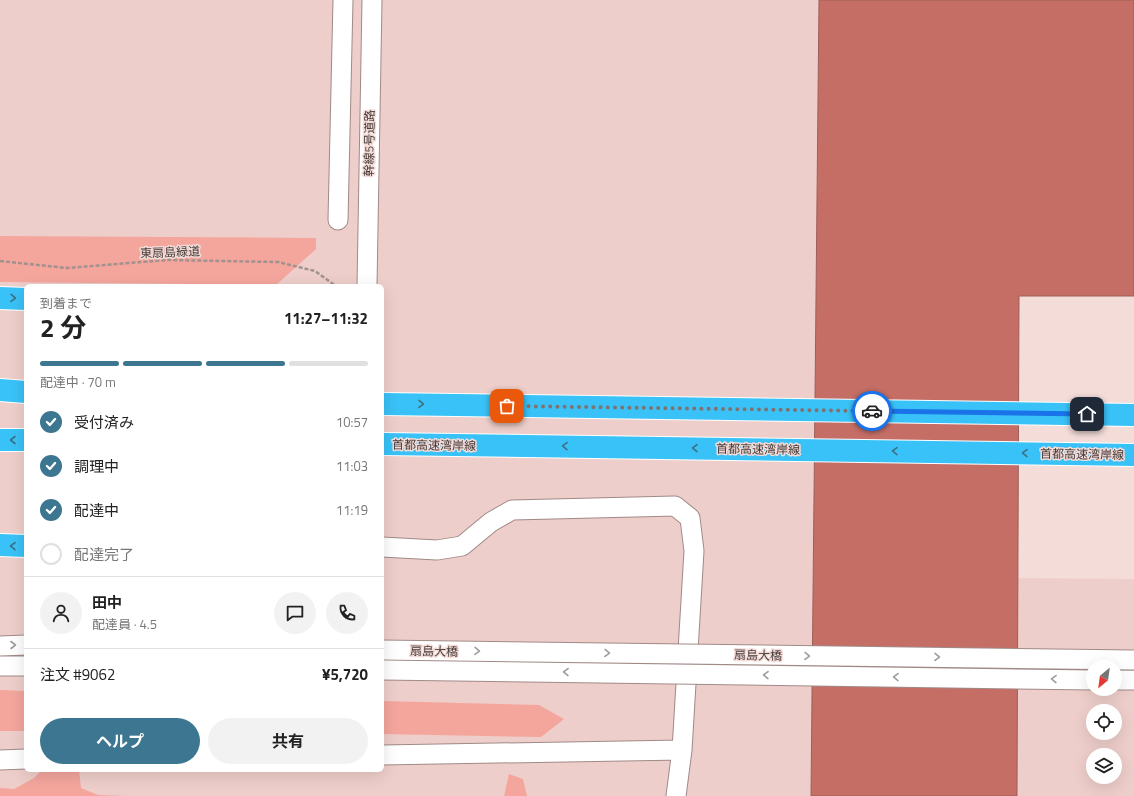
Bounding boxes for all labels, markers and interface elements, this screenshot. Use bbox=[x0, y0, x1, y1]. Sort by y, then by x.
street label: 幹線5号道路 bbox=[359, 109, 379, 177]
street label: 東扇島緑道 bbox=[140, 241, 200, 263]
text: 到着まで bbox=[40, 293, 92, 313]
one-way arrow bbox=[10, 294, 16, 302]
text: 11:27–11:32 bbox=[284, 307, 368, 330]
text: 2 分 bbox=[40, 308, 86, 347]
text: 配達中 · 70 m bbox=[40, 372, 116, 392]
pin bbox=[490, 389, 524, 423]
courier bbox=[852, 391, 892, 431]
icon: bag bbox=[496, 395, 518, 417]
pin bbox=[1070, 397, 1104, 431]
one-way arrow bbox=[418, 400, 424, 408]
icon: car bbox=[861, 400, 883, 422]
icon: home bbox=[1076, 403, 1098, 425]
icon: check bbox=[40, 411, 62, 433]
text: 受付済み bbox=[74, 411, 134, 434]
text: 10:57 bbox=[336, 412, 368, 432]
street label: 首都高速湾岸線 bbox=[392, 435, 476, 455]
one-way arrow bbox=[10, 436, 16, 444]
street label: 首都高速湾岸線 bbox=[716, 439, 800, 459]
one-way arrow bbox=[562, 442, 568, 451]
one-way arrow bbox=[692, 444, 698, 452]
street label: 首都高速湾岸線 bbox=[1040, 444, 1124, 464]
one-way arrow bbox=[892, 447, 898, 455]
one-way arrow bbox=[1022, 449, 1028, 457]
icon: check bbox=[40, 455, 62, 477]
text: 調理中 bbox=[74, 455, 119, 478]
text: 11:03 bbox=[336, 456, 368, 476]
icon: check bbox=[40, 499, 62, 521]
text: 配達中 bbox=[74, 499, 119, 522]
text: 11:19 bbox=[336, 500, 368, 520]
one-way arrow bbox=[10, 541, 16, 550]
text: 配達完了 bbox=[74, 543, 134, 566]
text: 田中 bbox=[92, 591, 122, 614]
button: person bbox=[40, 592, 82, 634]
button: chat bbox=[274, 592, 316, 634]
button: phone bbox=[326, 592, 368, 634]
text: 配達員 · 4.5 bbox=[92, 614, 157, 634]
one-way arrow bbox=[10, 641, 16, 650]
street label: 扇島大橋 bbox=[410, 641, 458, 661]
street label: 扇島大橋 bbox=[734, 645, 782, 665]
one-way arrow bbox=[474, 647, 480, 655]
one-way arrow bbox=[604, 649, 610, 657]
one-way arrow bbox=[804, 652, 810, 660]
one-way arrow bbox=[934, 653, 940, 662]
north arrow bbox=[1086, 660, 1122, 696]
map controls bbox=[1086, 660, 1122, 784]
text: 注文 #9062 bbox=[40, 663, 115, 686]
text: ¥5,720 bbox=[322, 663, 368, 686]
one-way arrow bbox=[563, 668, 569, 677]
one-way arrow bbox=[763, 671, 769, 679]
one-way arrow bbox=[893, 673, 899, 681]
one-way arrow bbox=[1051, 675, 1057, 683]
button: locate bbox=[1086, 704, 1122, 740]
button: ヘルプ bbox=[40, 718, 200, 764]
button: 共有 bbox=[208, 718, 368, 764]
button: layers bbox=[1086, 748, 1122, 784]

